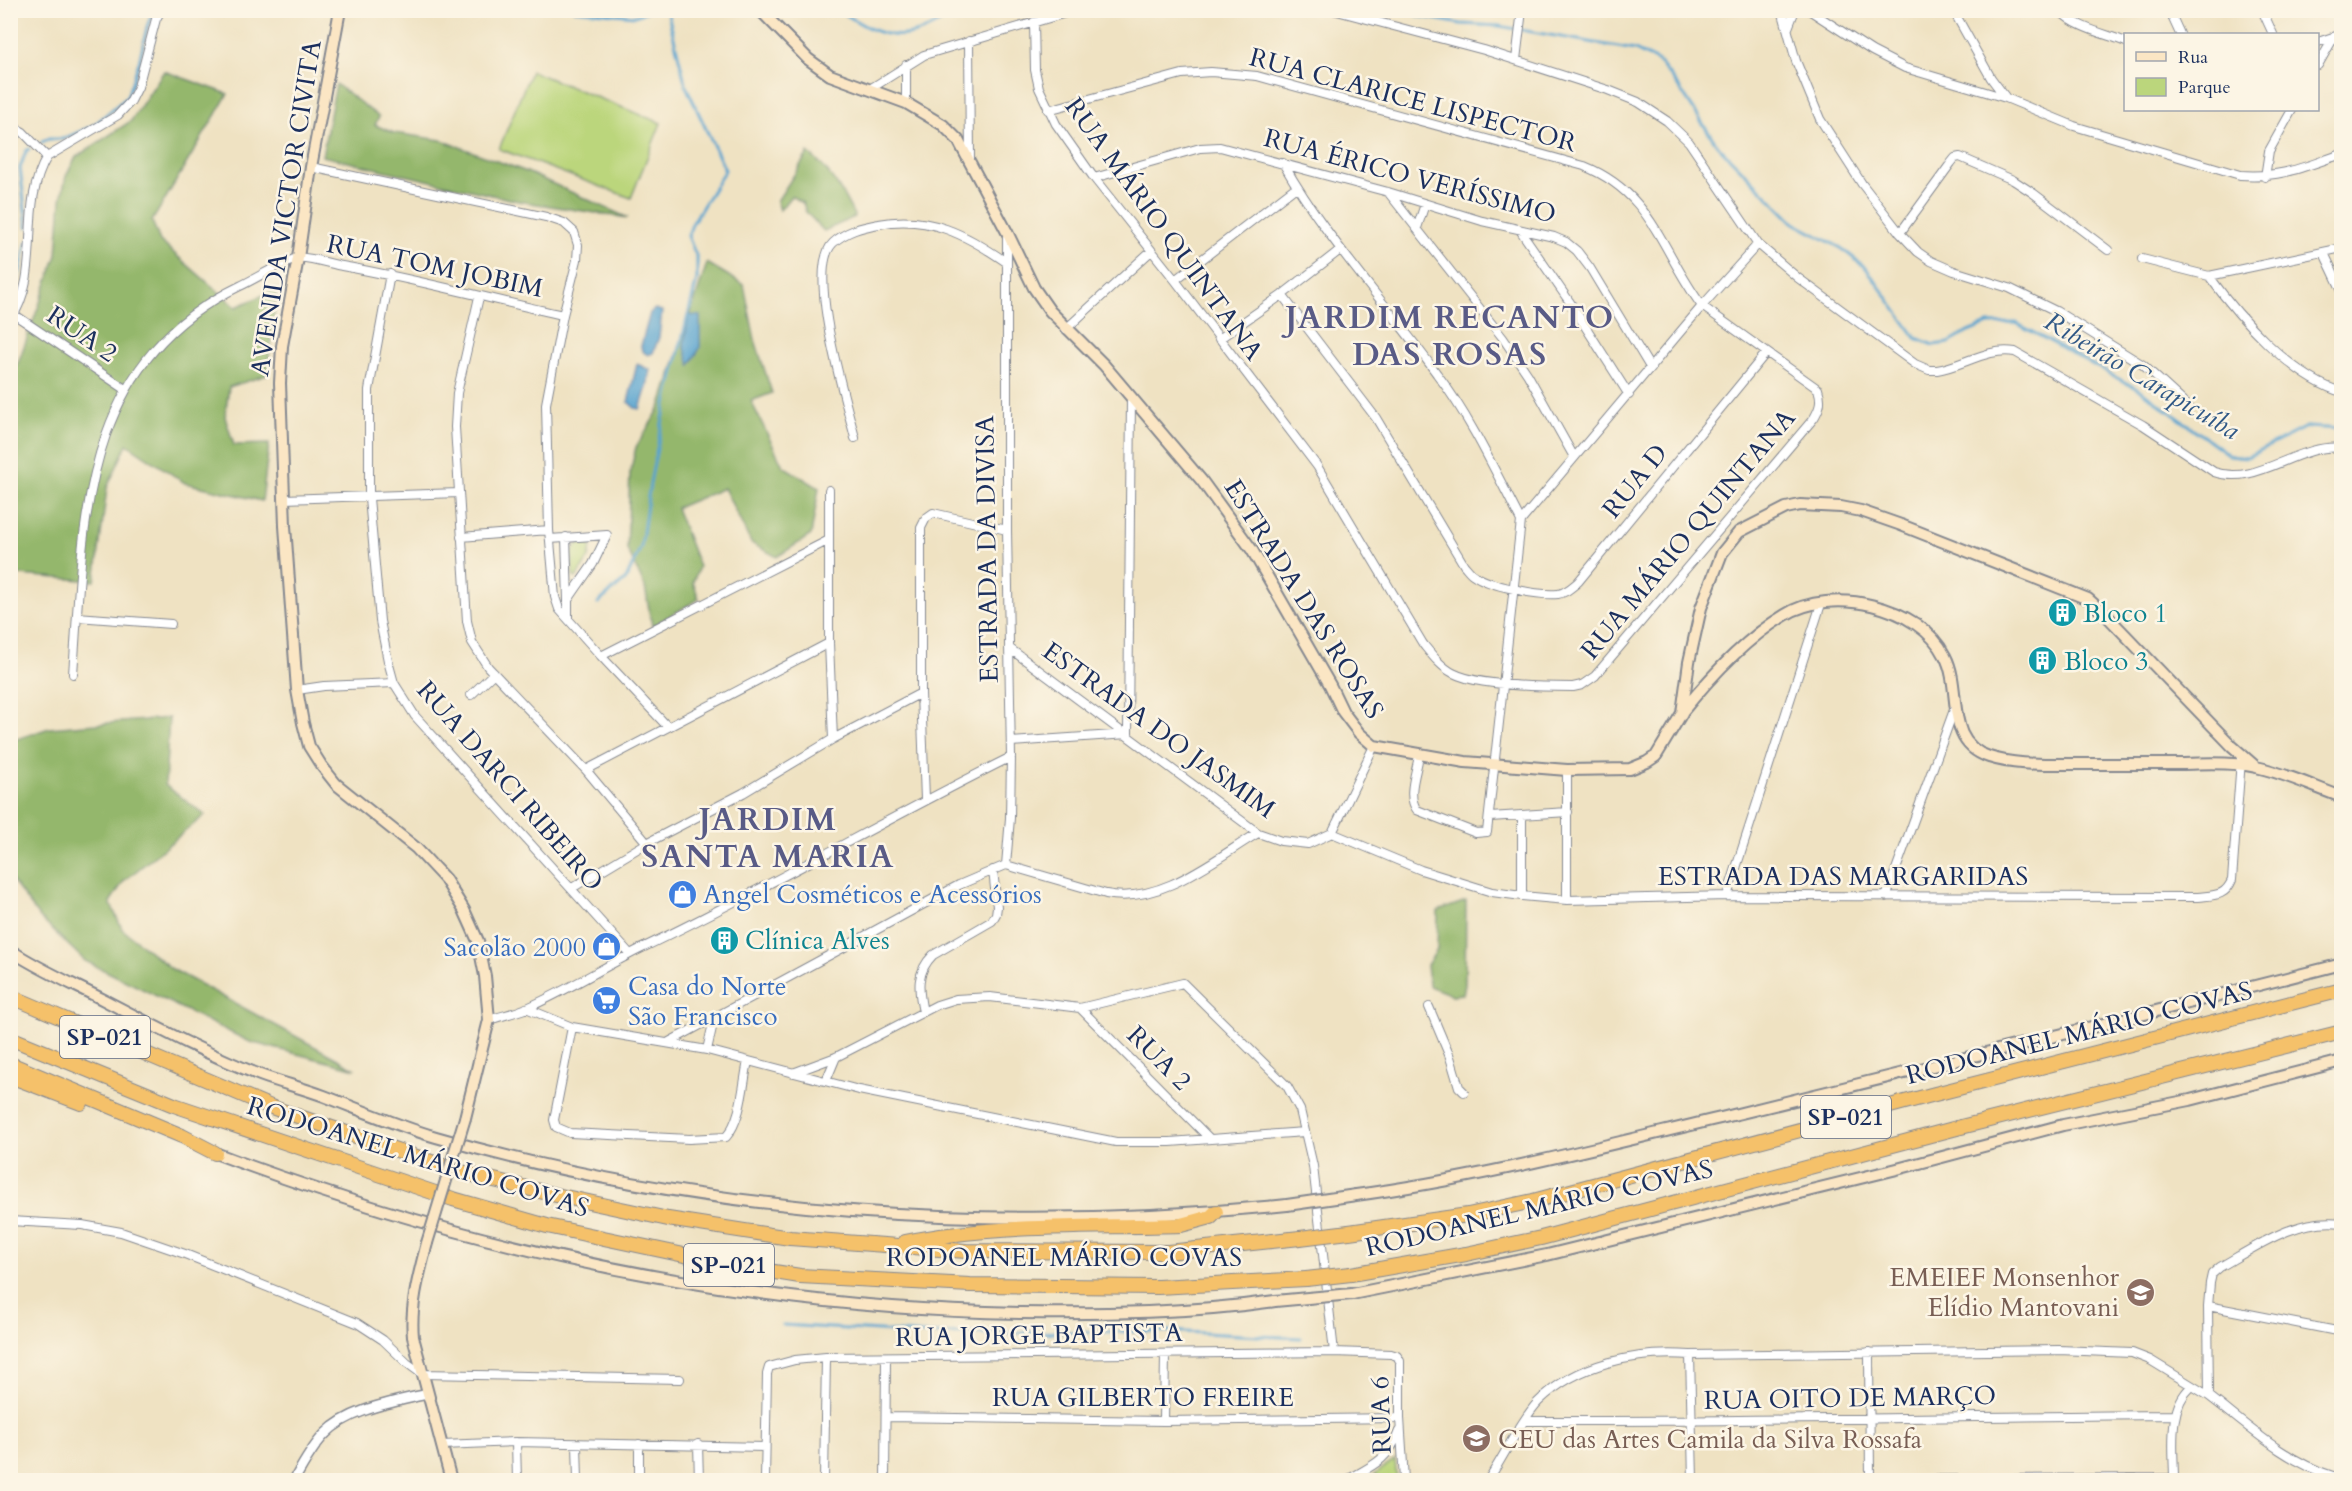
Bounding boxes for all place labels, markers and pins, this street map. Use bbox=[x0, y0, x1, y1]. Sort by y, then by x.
place label: Bloco 1 bbox=[2083, 596, 2168, 631]
building icon: Bloco 1 bbox=[2046, 597, 2078, 629]
place label: Bloco 3 bbox=[2064, 644, 2149, 679]
building icon: Bloco 3 bbox=[2027, 645, 2059, 677]
place label: Angel Cosméticos e Acessórios bbox=[703, 877, 1042, 912]
shop icon: Angel Cosméticos e Acessórios bbox=[666, 878, 698, 910]
place label: Clínica Alves bbox=[745, 923, 890, 958]
building icon: Clínica Alves bbox=[708, 924, 740, 956]
place label: Sacolão 2000 bbox=[444, 930, 586, 965]
shop icon: Sacolão 2000 bbox=[591, 931, 623, 963]
place label: Casa do Norte São Francisco bbox=[628, 969, 787, 1034]
supermarket icon: Casa do Norte São Francisco bbox=[591, 985, 623, 1017]
place label: EMEIEF Monsenhor Elídio Mantovani bbox=[1889, 1260, 2120, 1325]
school or university icon: EMEIEF Monsenhor Elídio Mantovani bbox=[2124, 1276, 2156, 1308]
place label: CEU das Artes Camila da Silva Rossafa bbox=[1498, 1422, 1922, 1457]
school or university icon: CEU das Artes Camila da Silva Rossafa bbox=[1461, 1423, 1493, 1455]

